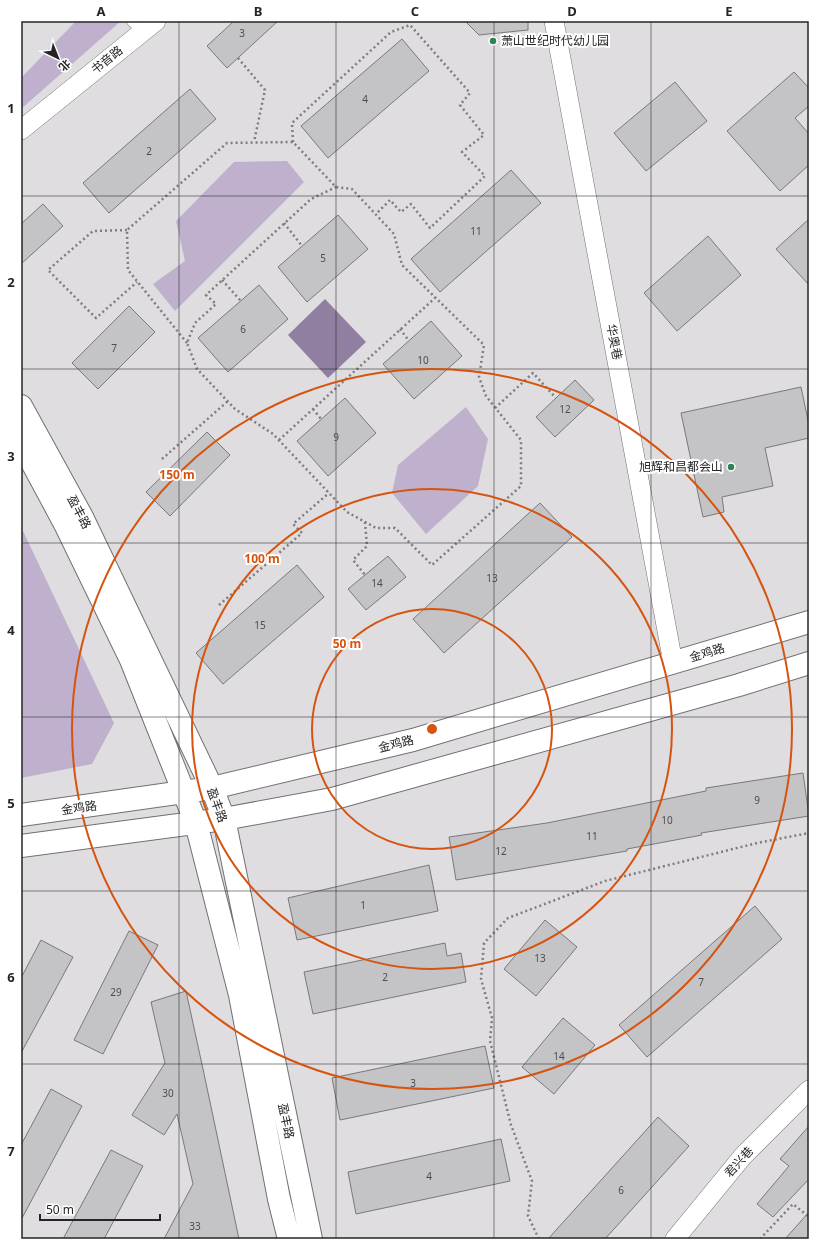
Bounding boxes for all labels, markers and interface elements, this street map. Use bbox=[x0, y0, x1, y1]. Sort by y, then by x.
text: A bbox=[97, 2, 106, 20]
text: B bbox=[254, 2, 262, 20]
text: C bbox=[411, 2, 419, 20]
text: D bbox=[567, 2, 577, 20]
text: E bbox=[725, 2, 733, 20]
house number: 3 bbox=[239, 26, 245, 40]
place label: 萧山世纪时代幼儿园 bbox=[501, 32, 609, 49]
marker: 萧山世纪时代幼儿园 bbox=[488, 36, 498, 46]
north arrow bbox=[38, 38, 78, 78]
street label: 书音路 bbox=[87, 42, 126, 78]
text: 北 bbox=[56, 56, 74, 75]
house number: 4 bbox=[362, 92, 368, 106]
text: 1 bbox=[7, 99, 15, 117]
house number: 2 bbox=[146, 144, 152, 158]
house number: 11 bbox=[470, 224, 482, 238]
house number: 5 bbox=[320, 251, 326, 265]
text: 2 bbox=[7, 273, 15, 291]
house number: 6 bbox=[240, 322, 246, 336]
street label: 华奥巷 bbox=[603, 323, 626, 361]
house number: 7 bbox=[111, 341, 117, 355]
house number: 10 bbox=[417, 353, 429, 367]
house number: 12 bbox=[559, 402, 571, 416]
house number: 9 bbox=[333, 430, 339, 444]
text: 3 bbox=[7, 447, 15, 465]
place label: 旭辉和昌都会山 bbox=[639, 458, 723, 475]
marker: 旭辉和昌都会山 bbox=[726, 462, 736, 472]
text: 150 m bbox=[159, 466, 195, 483]
street label: 盈丰路 bbox=[63, 492, 95, 532]
text: 100 m bbox=[244, 550, 280, 567]
house number: 13 bbox=[486, 571, 498, 585]
house number: 14 bbox=[371, 576, 383, 590]
house number: 15 bbox=[254, 618, 266, 632]
text: 4 bbox=[7, 621, 15, 639]
text: 50 m bbox=[333, 635, 361, 652]
street label: 金鸡路 bbox=[687, 639, 727, 666]
centre of rings bbox=[425, 722, 439, 736]
street label: 金鸡路 bbox=[376, 731, 415, 756]
street label: 盈丰路 bbox=[203, 785, 232, 825]
house number: 9 bbox=[754, 793, 760, 807]
text: 5 bbox=[7, 794, 15, 812]
street label: 金鸡路 bbox=[60, 797, 98, 818]
house number: 10 bbox=[661, 813, 673, 827]
house number: 11 bbox=[586, 829, 598, 843]
house number: 12 bbox=[495, 844, 507, 858]
house number: 1 bbox=[360, 898, 366, 912]
house number: 13 bbox=[534, 951, 546, 965]
text: 6 bbox=[7, 968, 15, 986]
house number: 2 bbox=[382, 970, 388, 984]
house number: 7 bbox=[698, 975, 704, 989]
house number: 29 bbox=[110, 985, 122, 999]
house number: 14 bbox=[553, 1049, 565, 1063]
house number: 3 bbox=[410, 1076, 416, 1090]
house number: 30 bbox=[162, 1086, 174, 1100]
street label: 盈丰路 bbox=[274, 1102, 299, 1140]
text: 7 bbox=[7, 1142, 15, 1160]
street label: 君兴巷 bbox=[720, 1143, 757, 1181]
house number: 4 bbox=[426, 1169, 432, 1183]
house number: 6 bbox=[618, 1183, 624, 1197]
scale bar bbox=[40, 1196, 160, 1222]
text: 50 m bbox=[46, 1201, 74, 1218]
house number: 33 bbox=[189, 1219, 201, 1233]

